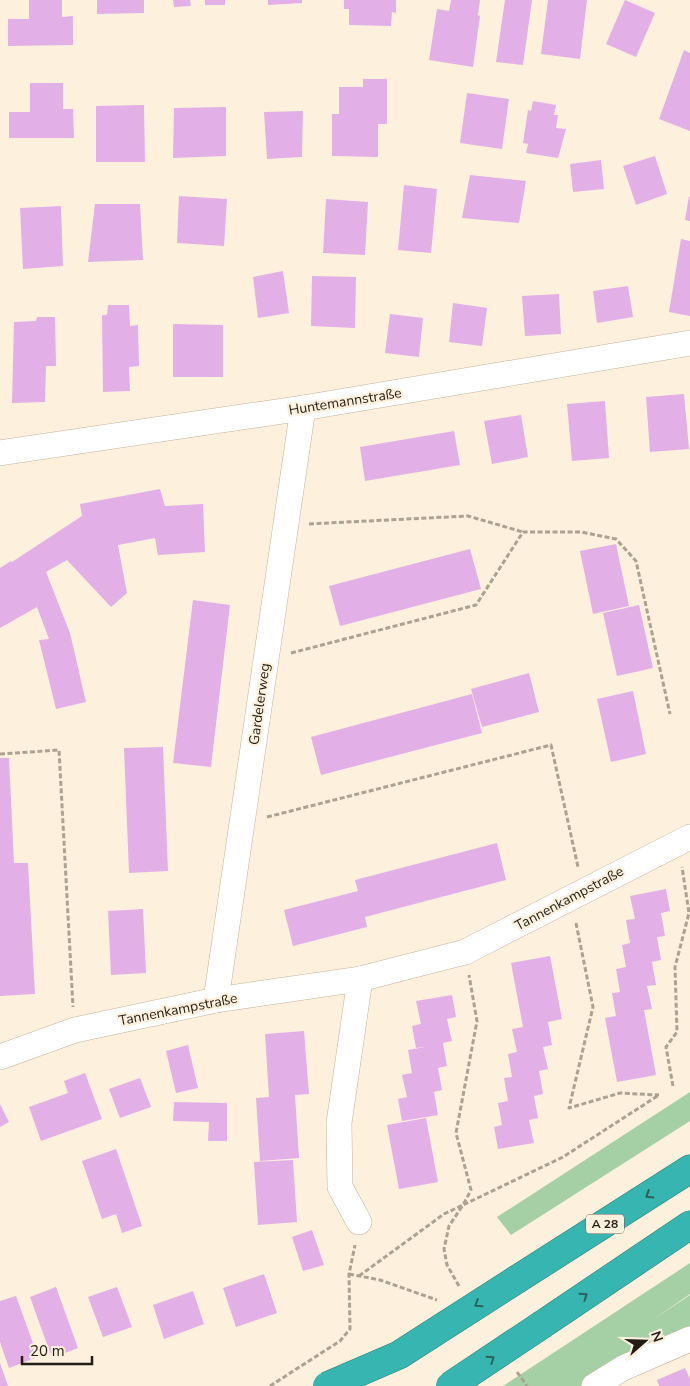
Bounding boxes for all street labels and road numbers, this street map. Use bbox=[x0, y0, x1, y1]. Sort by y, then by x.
street label: Huntemannstraße bbox=[287, 383, 403, 420]
street label: Gardelerweg bbox=[244, 662, 275, 746]
street label: Tannenkampstraße bbox=[512, 862, 627, 935]
street label: Tannenkampstraße bbox=[117, 989, 239, 1030]
road number: A 28 bbox=[586, 1214, 624, 1234]

